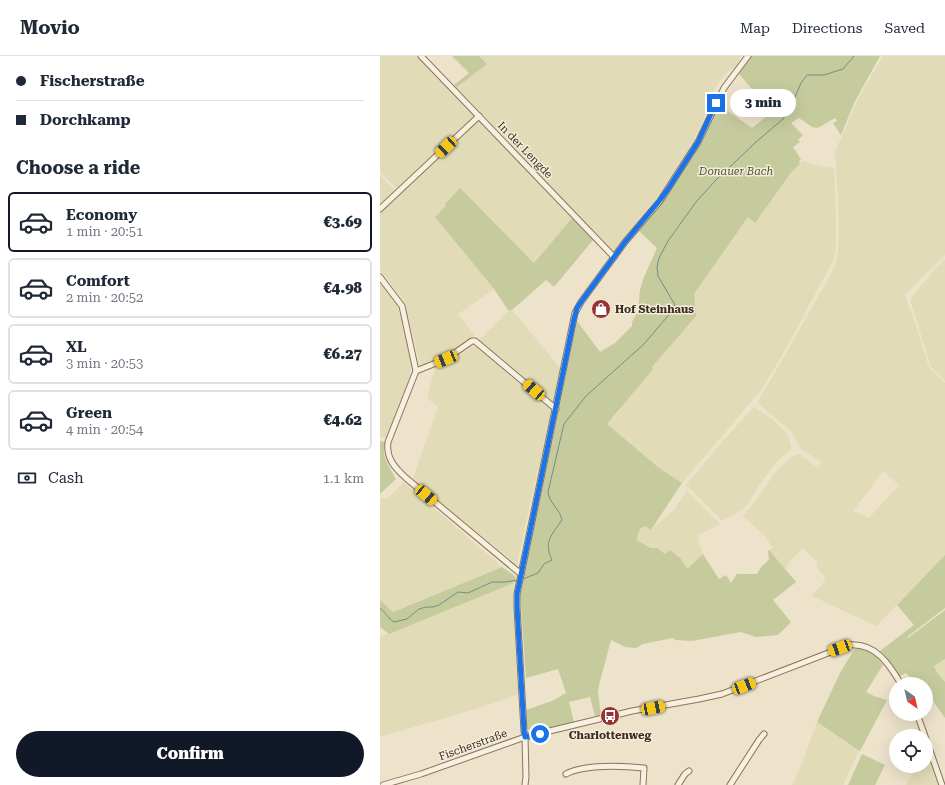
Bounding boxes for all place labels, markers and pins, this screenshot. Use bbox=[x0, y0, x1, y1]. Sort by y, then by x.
shop icon: Hof Steinhaus bbox=[590, 298, 612, 320]
place label: Hof Steinhaus bbox=[615, 303, 694, 316]
bus stop icon: Charlottenweg bbox=[599, 705, 621, 727]
place label: Charlottenweg bbox=[569, 729, 651, 742]

